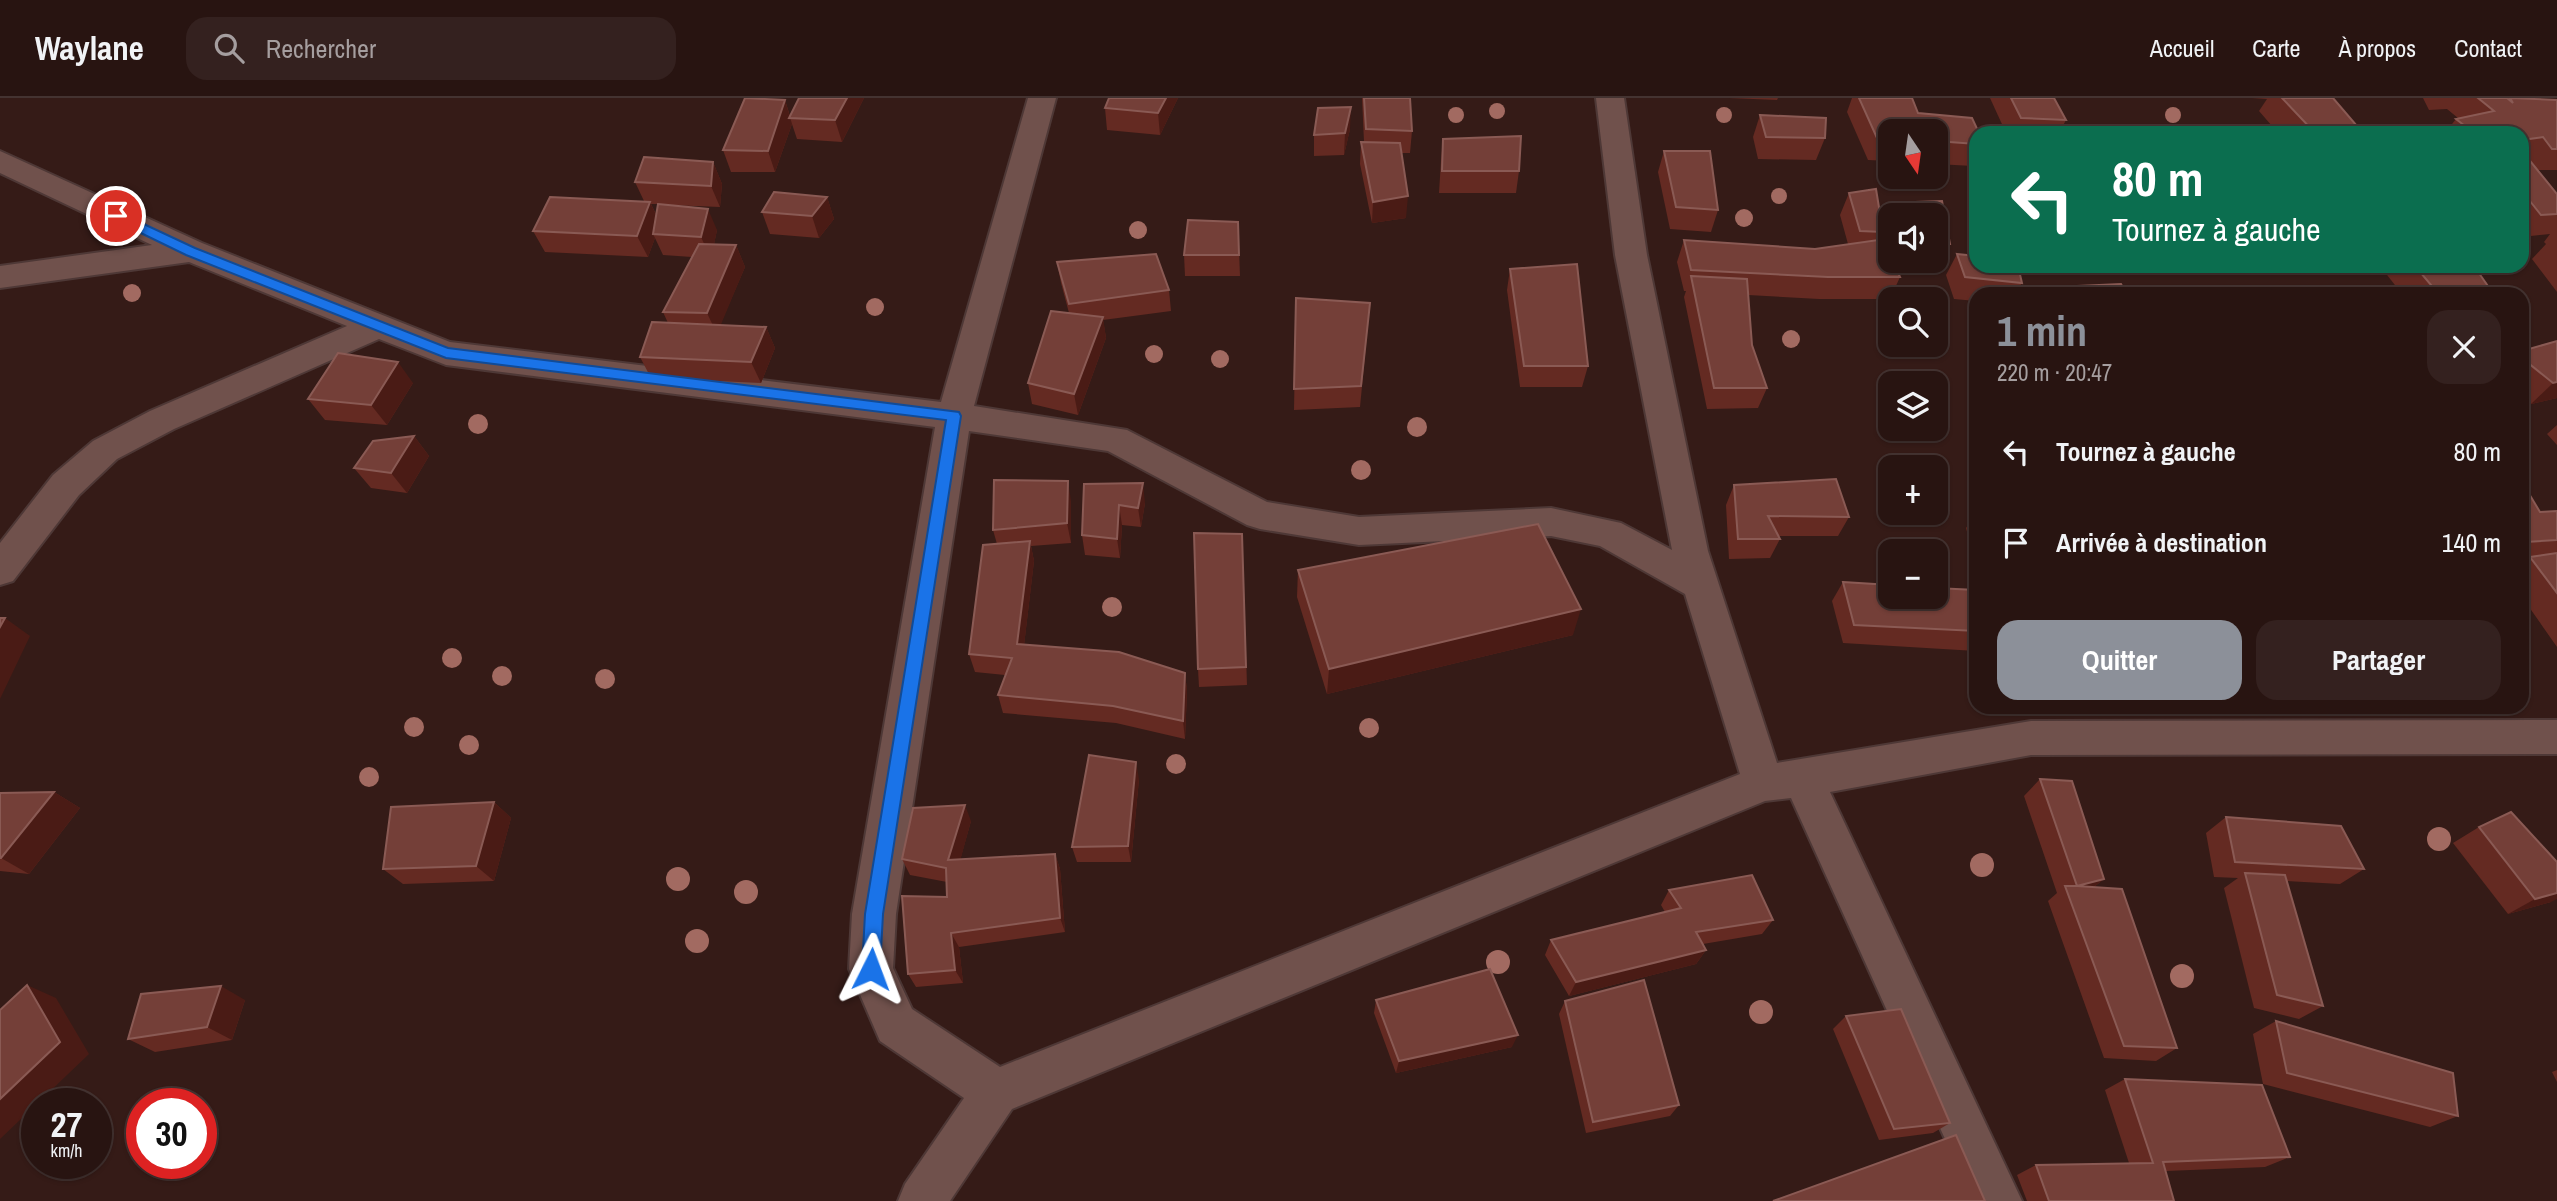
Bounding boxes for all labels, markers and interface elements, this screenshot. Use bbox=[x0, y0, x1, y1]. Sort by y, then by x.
search box bbox=[186, 17, 676, 80]
text: Waylane bbox=[35, 26, 144, 70]
icon: search bbox=[210, 29, 248, 67]
text: Rechercher bbox=[266, 31, 376, 66]
text: Accueil bbox=[2150, 32, 2214, 64]
text: Carte bbox=[2252, 32, 2300, 64]
text: À propos bbox=[2338, 32, 2416, 64]
text: Contact bbox=[2454, 32, 2522, 64]
north arrow bbox=[1878, 119, 1948, 189]
map controls bbox=[1878, 119, 1948, 609]
text: 80 m bbox=[2112, 145, 2204, 211]
icon: left bbox=[1997, 154, 2088, 245]
pin bbox=[86, 186, 146, 246]
icon: arrive bbox=[97, 197, 135, 235]
button: sound bbox=[1878, 203, 1948, 273]
text: Tournez à gauche bbox=[2112, 208, 2321, 251]
button: search bbox=[1878, 287, 1948, 357]
text: 1 min bbox=[1997, 303, 2087, 359]
button: close bbox=[2427, 310, 2501, 384]
text: 220 m · 20:47 bbox=[1997, 357, 2112, 388]
button: layers bbox=[1878, 371, 1948, 441]
icon: left bbox=[1997, 433, 2035, 471]
text: Tournez à gauche bbox=[2056, 434, 2236, 469]
text: 80 m bbox=[2454, 434, 2501, 469]
button: + bbox=[1878, 455, 1948, 525]
icon: arrive bbox=[1997, 524, 2035, 562]
text: Arrivée à destination bbox=[2056, 525, 2267, 560]
text: 140 m bbox=[2442, 525, 2501, 560]
button: − bbox=[1878, 539, 1948, 609]
button: Quitter bbox=[1997, 620, 2242, 700]
button: Partager bbox=[2256, 620, 2501, 700]
position arrow bbox=[834, 932, 908, 1006]
speed limit sign: 30 bbox=[126, 1088, 217, 1179]
text: 27 bbox=[51, 1101, 82, 1148]
text: km/h bbox=[51, 1138, 83, 1163]

